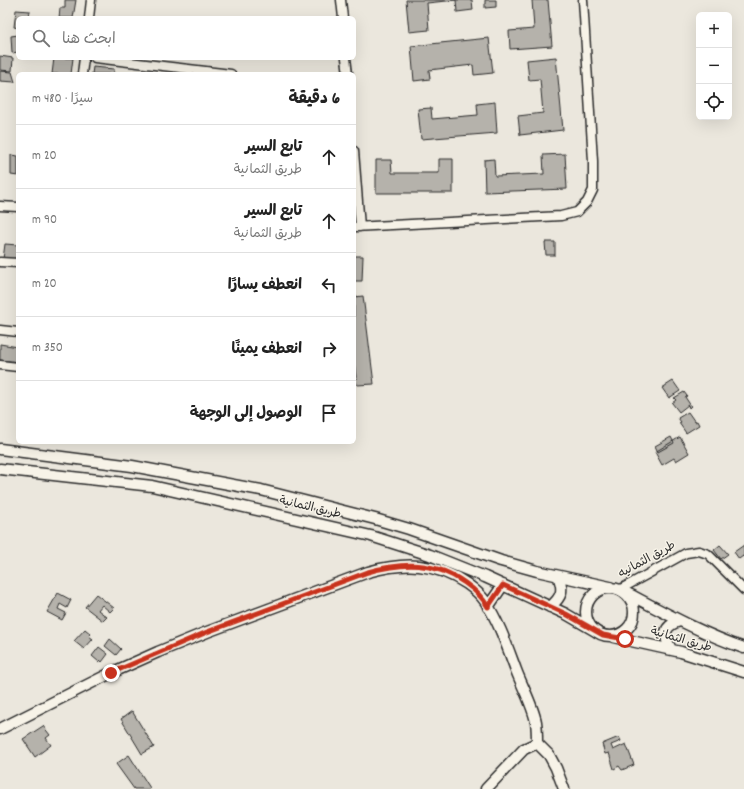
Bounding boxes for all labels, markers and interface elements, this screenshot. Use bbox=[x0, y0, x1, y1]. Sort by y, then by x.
map controls bbox=[696, 12, 732, 120]
button: + bbox=[696, 12, 732, 48]
search box bbox=[16, 16, 356, 60]
icon: search bbox=[30, 27, 52, 49]
text: ابحث هنا bbox=[62, 29, 116, 51]
button: − bbox=[696, 48, 732, 84]
button: locate bbox=[696, 84, 732, 120]
text: 6 دقيقة bbox=[289, 88, 340, 112]
text: سيرًا · 480 m bbox=[32, 90, 93, 109]
text: تابع السير bbox=[245, 137, 302, 159]
icon: ahead bbox=[318, 146, 340, 168]
text: 20 m bbox=[32, 147, 57, 166]
text: طريق الثمانية bbox=[234, 161, 302, 180]
text: تابع السير bbox=[245, 201, 302, 223]
icon: ahead bbox=[318, 210, 340, 232]
text: 90 m bbox=[32, 211, 57, 230]
text: طريق الثمانية bbox=[234, 225, 302, 244]
icon: left bbox=[318, 274, 340, 296]
text: 20 m bbox=[32, 275, 57, 294]
text: انعطف يسارًا bbox=[228, 275, 302, 297]
icon: right bbox=[318, 338, 340, 360]
text: 350 m bbox=[32, 339, 63, 358]
text: انعطف يمينًا bbox=[232, 339, 302, 361]
icon: arrive bbox=[318, 402, 340, 424]
text: الوصول إلى الوجهة bbox=[190, 403, 302, 425]
street label: طريق الثمانية bbox=[277, 493, 343, 523]
street label: طريق الثمانيه bbox=[615, 537, 679, 583]
street label: طريق الثمانية bbox=[648, 623, 714, 657]
route start bbox=[616, 630, 634, 648]
route end bbox=[102, 664, 120, 682]

